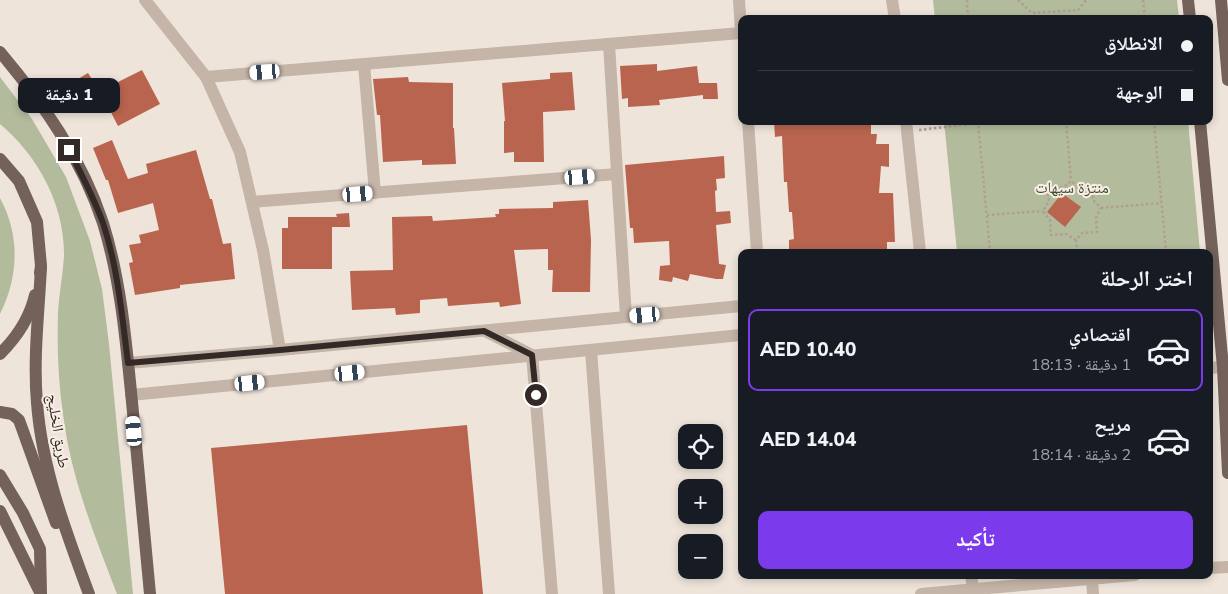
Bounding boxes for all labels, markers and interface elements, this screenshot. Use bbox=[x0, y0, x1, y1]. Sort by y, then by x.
text: الانطلاق bbox=[1104, 31, 1163, 57]
car bbox=[249, 63, 280, 81]
callout: 1 دقيقة bbox=[18, 78, 120, 112]
text: الوجهة bbox=[1115, 80, 1163, 106]
text: 1 دقيقة bbox=[45, 84, 93, 106]
route end bbox=[58, 139, 80, 161]
car bbox=[564, 168, 595, 186]
park label: منتزة سيهات bbox=[1035, 177, 1109, 199]
car bbox=[342, 185, 373, 203]
text: اختر الرحلة bbox=[1100, 264, 1193, 294]
car bbox=[629, 306, 660, 324]
text: اقتصادي bbox=[1069, 322, 1131, 348]
icon: car bbox=[1146, 328, 1191, 373]
text: AED 10.40 bbox=[760, 337, 856, 363]
text: 1 دقيقة · 18:13 bbox=[1031, 354, 1131, 376]
car bbox=[334, 364, 365, 382]
car bbox=[234, 374, 265, 392]
route start bbox=[525, 384, 547, 406]
street label: طريق الخليج bbox=[41, 392, 75, 470]
text: مريح bbox=[1094, 412, 1131, 438]
car bbox=[125, 415, 142, 447]
icon: car bbox=[1146, 418, 1191, 463]
map controls bbox=[678, 424, 723, 579]
button: locate bbox=[678, 424, 723, 469]
text: AED 14.04 bbox=[760, 427, 856, 453]
text: 2 دقيقة · 18:14 bbox=[1031, 444, 1131, 466]
button: + bbox=[678, 479, 723, 524]
button: تأكيد bbox=[758, 511, 1193, 569]
button: − bbox=[678, 534, 723, 579]

